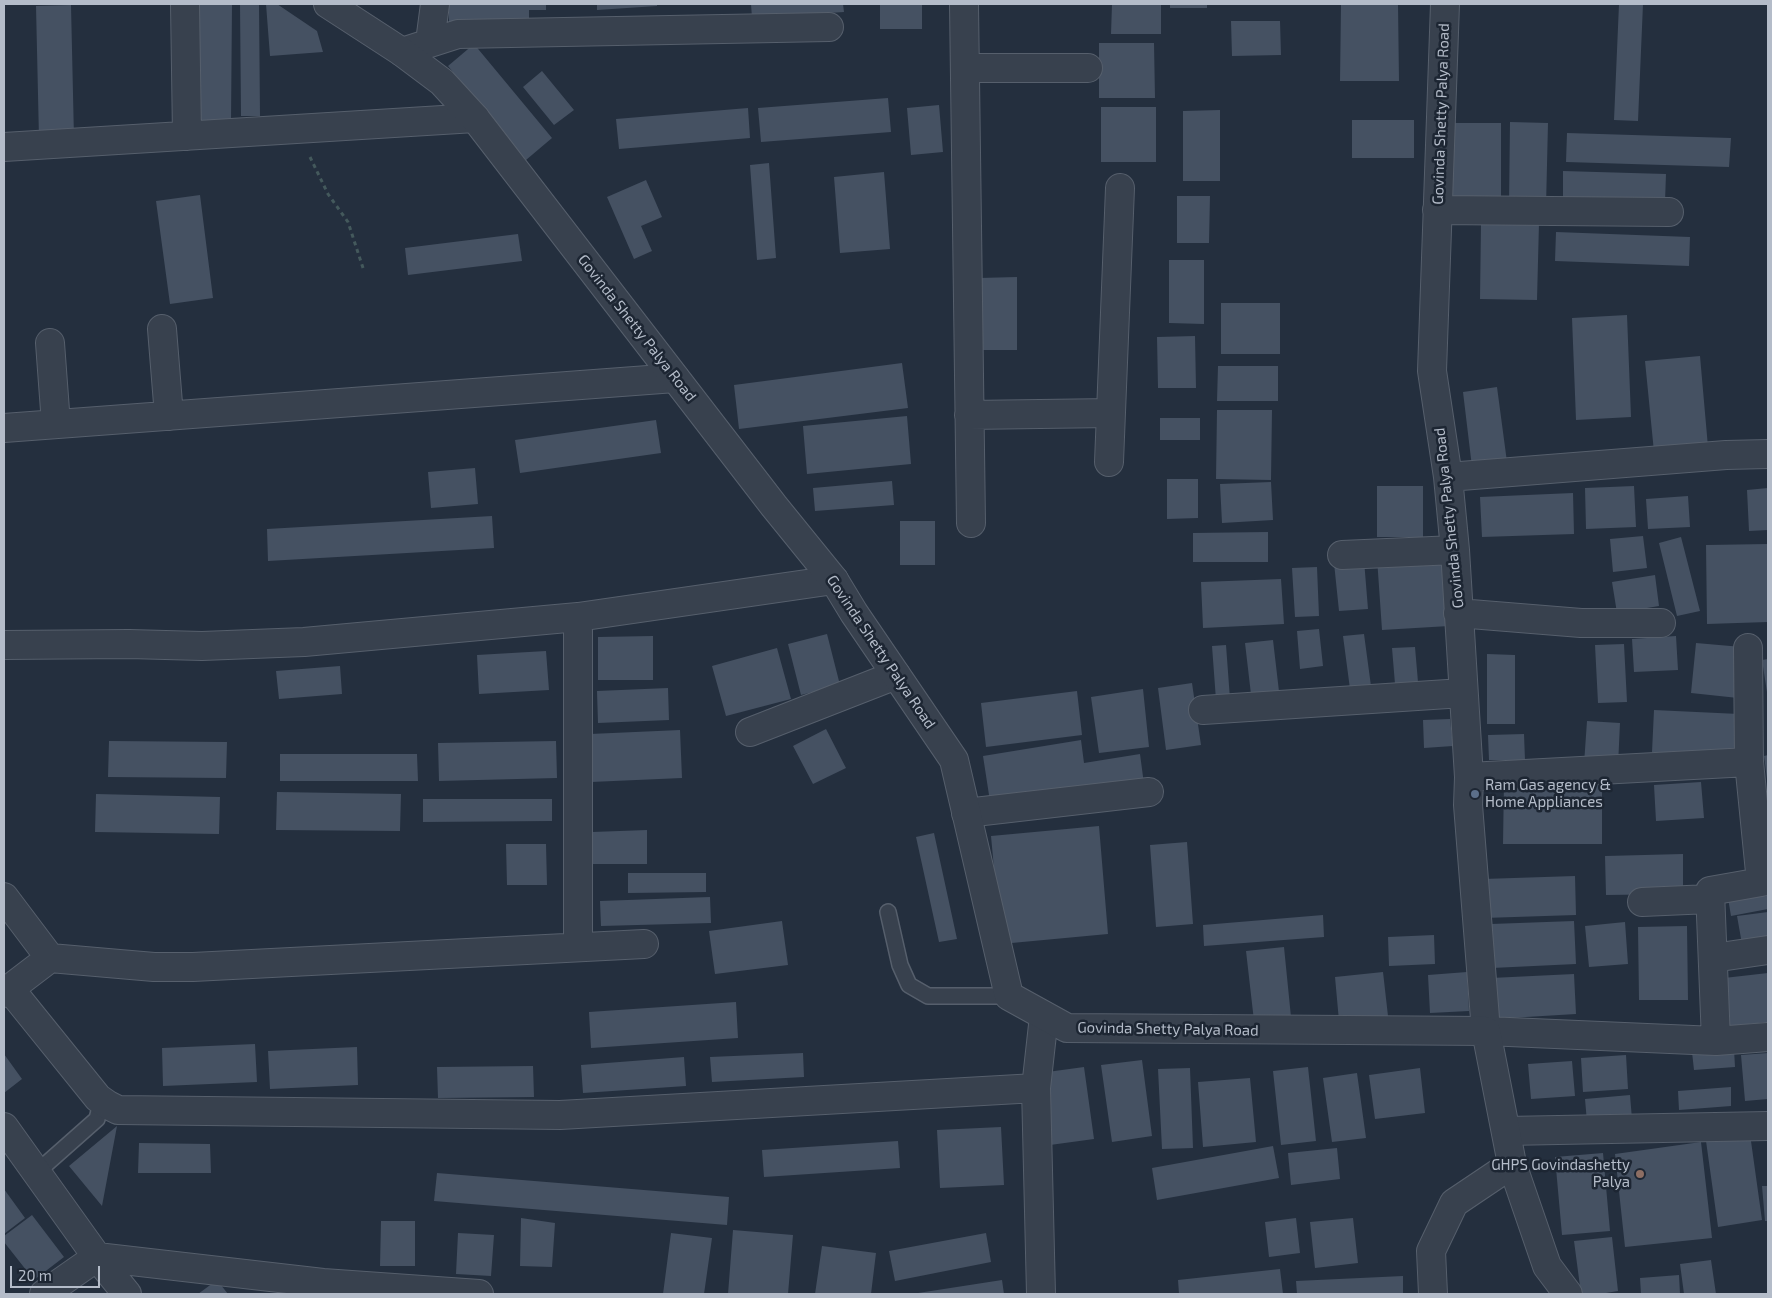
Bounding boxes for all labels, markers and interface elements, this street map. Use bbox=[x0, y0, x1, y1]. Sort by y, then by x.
street label: Govinda Shetty Palya Road bbox=[1429, 23, 1453, 205]
street label: Govinda Shetty Palya Road bbox=[574, 251, 700, 405]
street label: Govinda Shetty Palya Road bbox=[1431, 427, 1467, 609]
street label: Govinda Shetty Palya Road bbox=[823, 572, 939, 732]
place label: Ram Gas agency & Home Appliances bbox=[1485, 776, 1611, 811]
marker: Ram Gas agency & Home Appliances bbox=[1469, 788, 1481, 800]
street label: Govinda Shetty Palya Road bbox=[1077, 1018, 1259, 1040]
place label: GHPS Govindashetty Palya bbox=[1491, 1156, 1630, 1191]
marker: GHPS Govindashetty Palya bbox=[1634, 1168, 1646, 1180]
scale bar bbox=[12, 1256, 102, 1288]
text: 20 m bbox=[18, 1266, 52, 1284]

